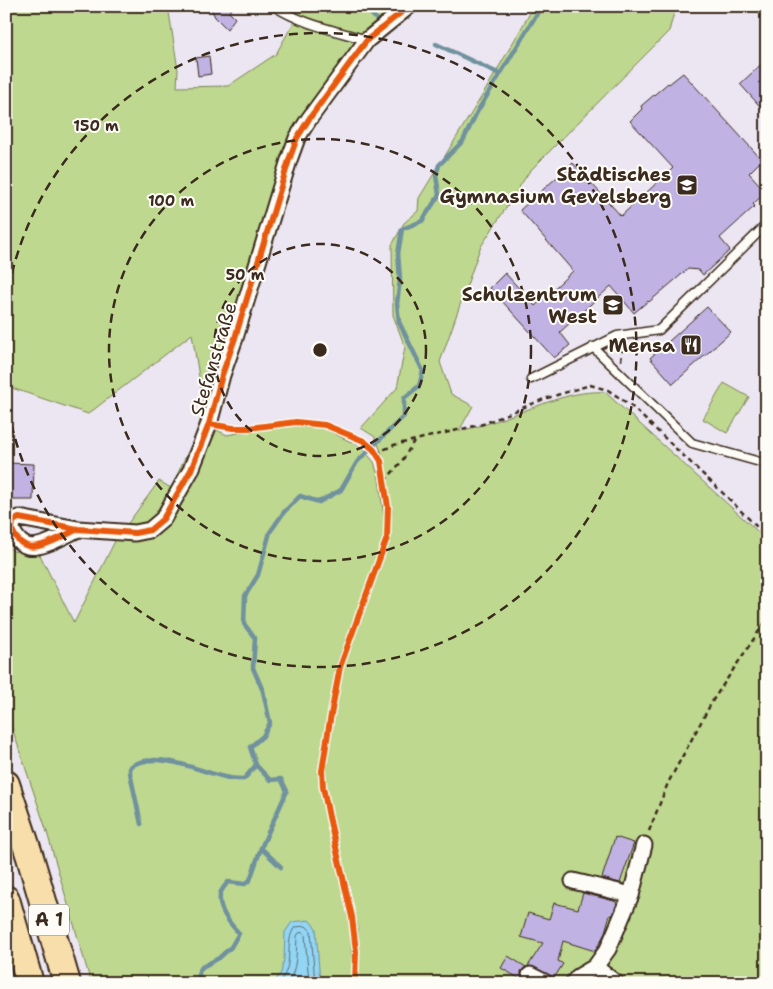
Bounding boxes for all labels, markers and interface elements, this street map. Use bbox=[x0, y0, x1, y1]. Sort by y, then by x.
text: 150 m bbox=[73, 116, 119, 136]
place label: Städtisches Gymnasium Gevelsberg bbox=[440, 162, 671, 209]
school or university icon: Städtisches Gymnasium Gevelsberg bbox=[675, 173, 699, 197]
text: 100 m bbox=[148, 191, 194, 211]
text: 50 m bbox=[226, 265, 265, 285]
place label: Schulzentrum West bbox=[462, 282, 597, 329]
school or university icon: Schulzentrum West bbox=[601, 293, 625, 317]
street label: Stefanstraße bbox=[184, 299, 243, 419]
place label: Mensa bbox=[609, 333, 675, 358]
restaurant icon: Mensa bbox=[679, 333, 703, 357]
centre of rings bbox=[311, 341, 329, 359]
road number: A 1 bbox=[29, 904, 69, 936]

